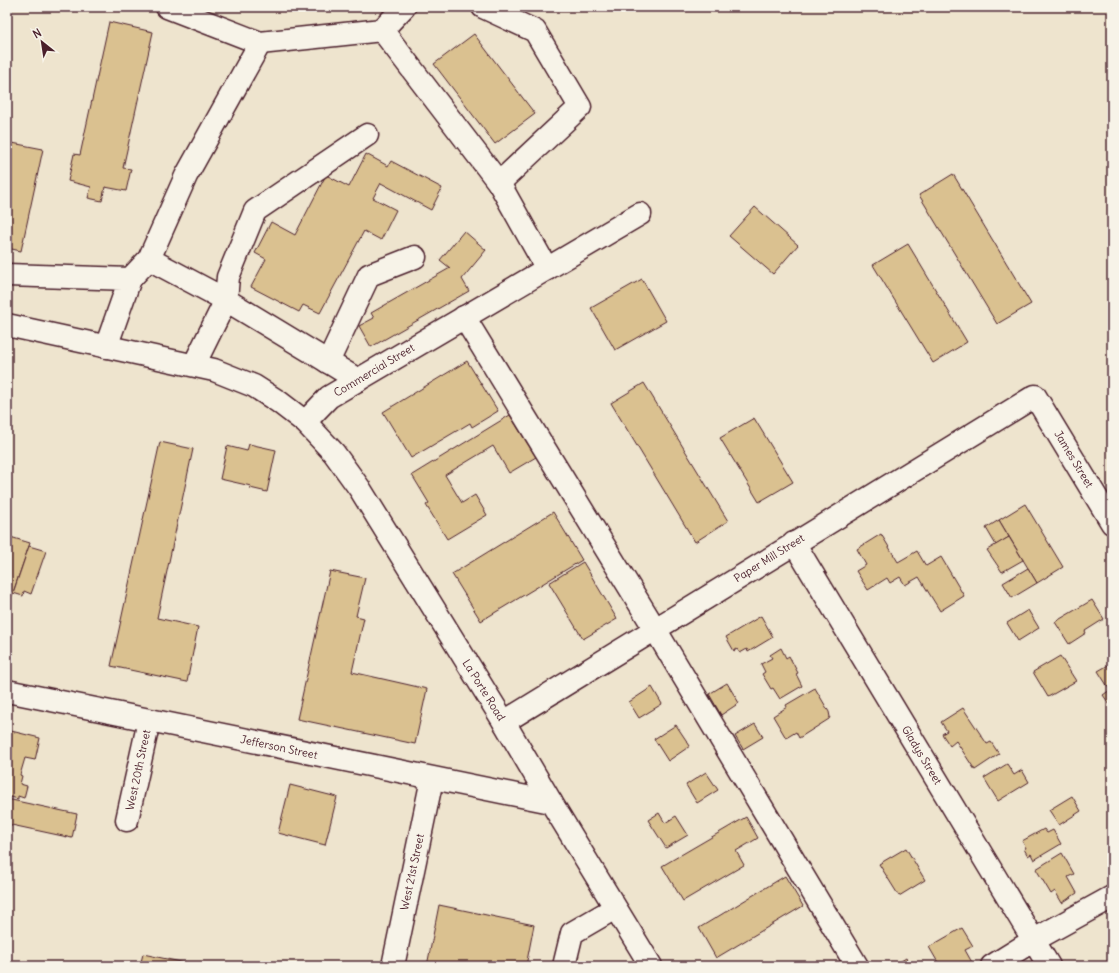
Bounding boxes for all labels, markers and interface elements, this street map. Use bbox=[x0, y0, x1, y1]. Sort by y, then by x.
north arrow bbox=[22, 22, 62, 62]
text: N bbox=[30, 25, 44, 41]
street label: Commercial Street bbox=[331, 340, 417, 400]
street label: James Street bbox=[1051, 428, 1097, 490]
street label: Paper Mill Street bbox=[731, 531, 807, 585]
street label: La Porte Road bbox=[460, 657, 509, 724]
street label: Gladys Street bbox=[899, 723, 945, 787]
street label: West 20th Street bbox=[123, 728, 153, 812]
street label: Jefferson Street bbox=[239, 732, 319, 762]
street label: West 21st Street bbox=[397, 832, 427, 912]

